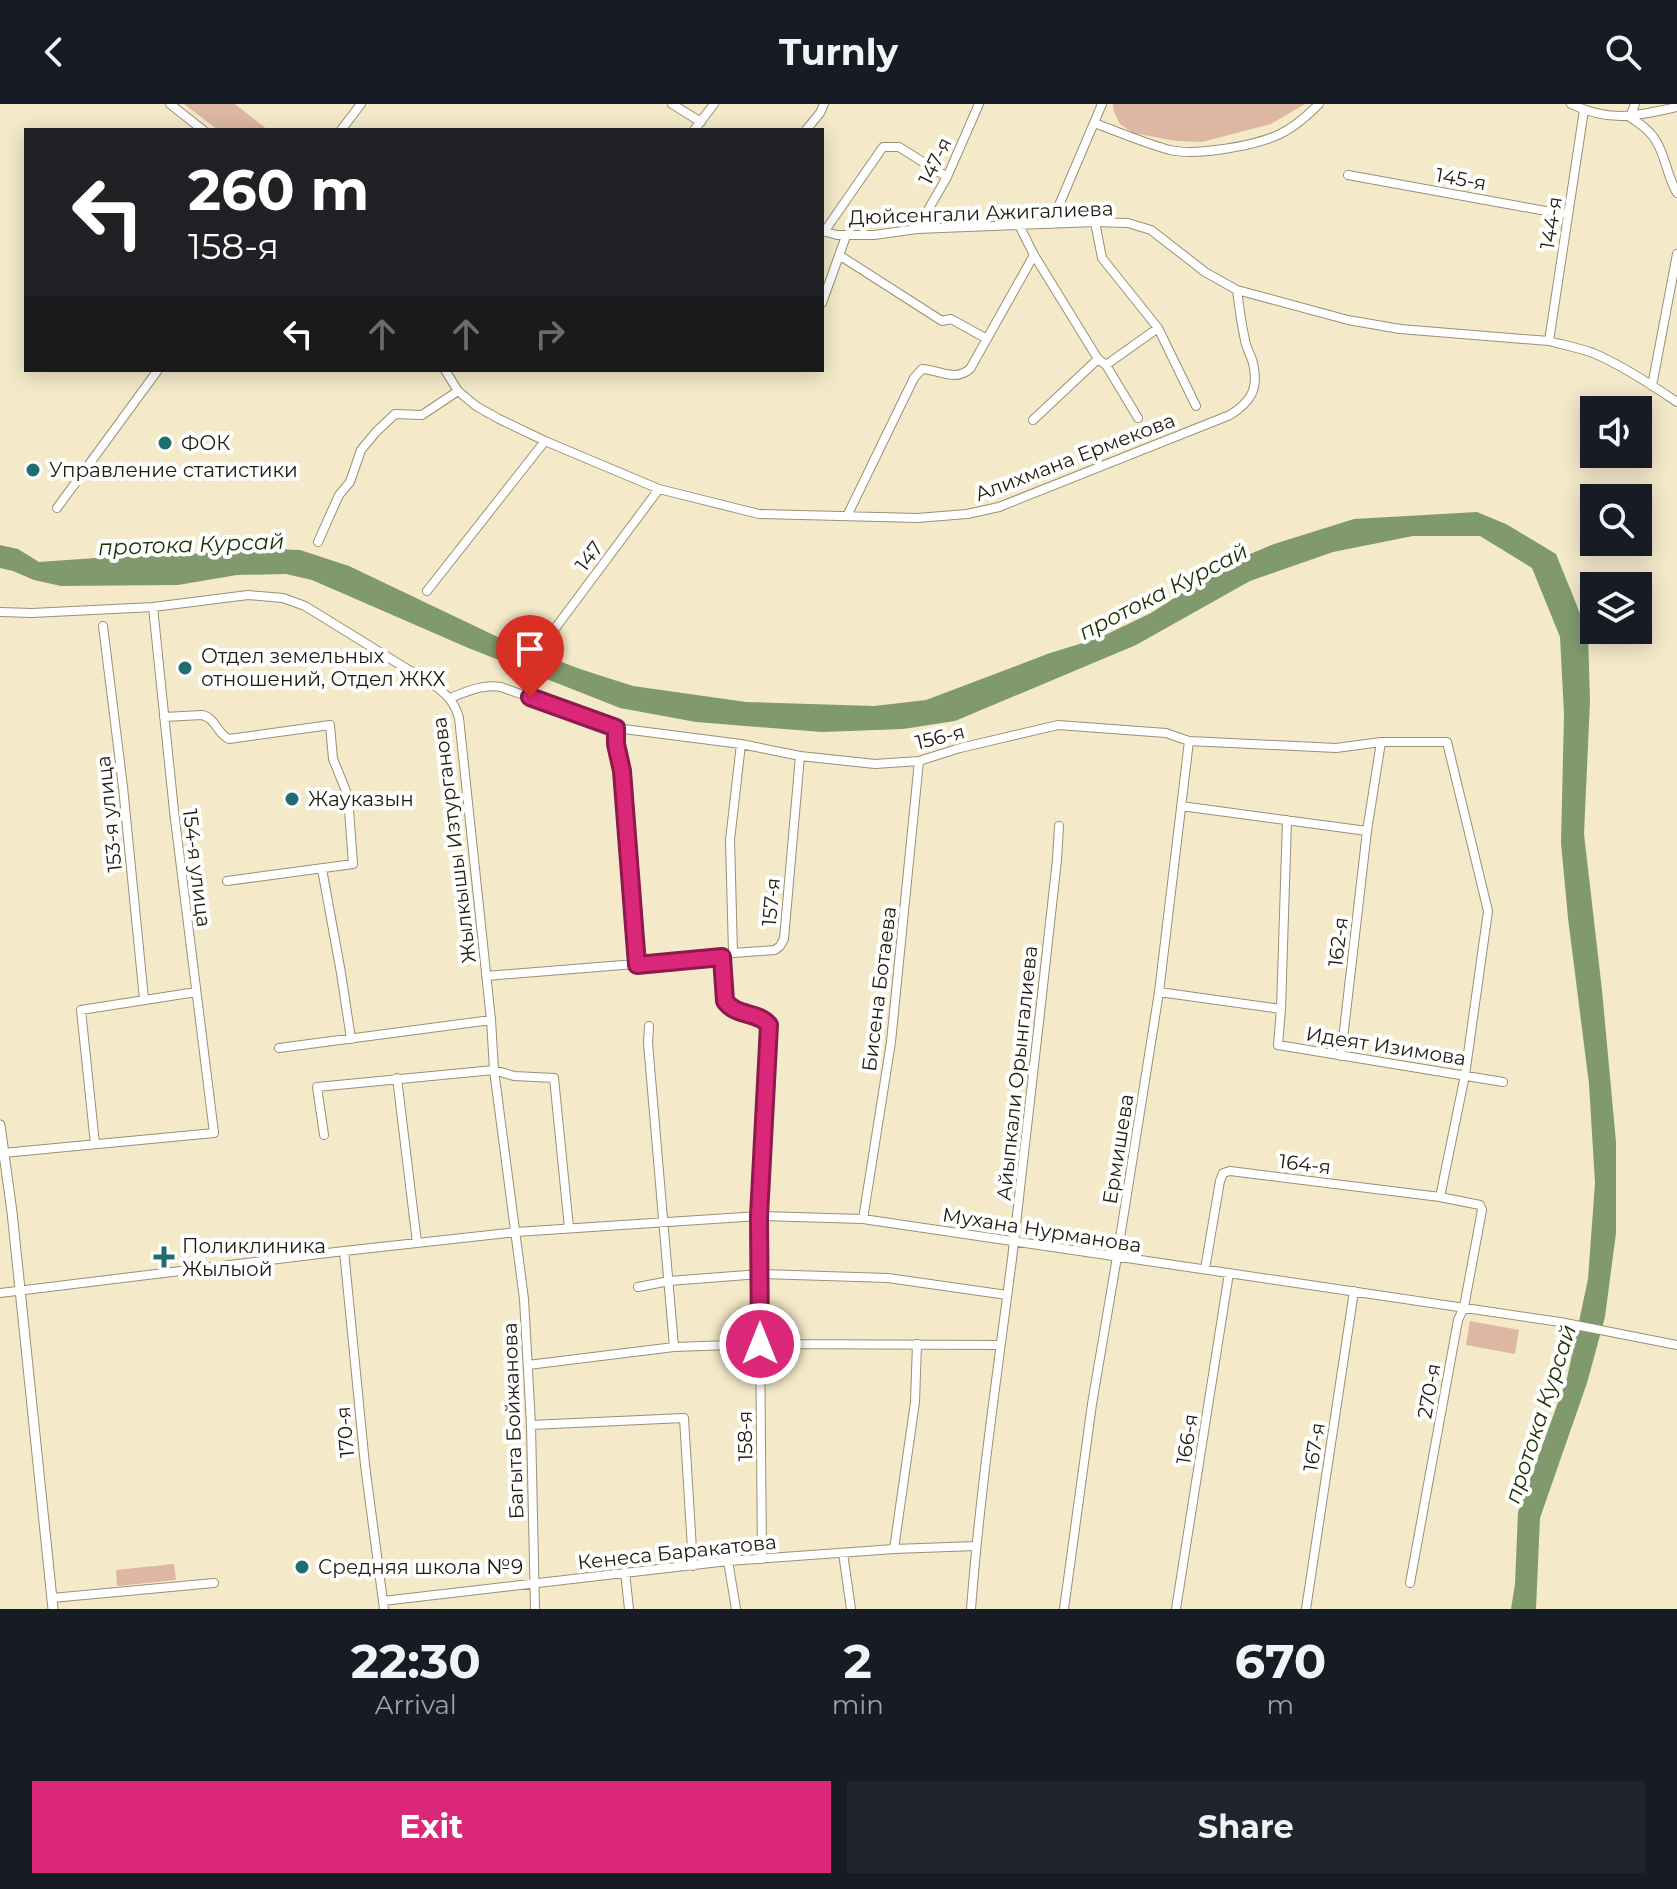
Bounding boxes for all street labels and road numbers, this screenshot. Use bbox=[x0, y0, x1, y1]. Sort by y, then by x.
street label: 147-я bbox=[913, 133, 957, 189]
street label: 145-я bbox=[1434, 163, 1488, 195]
street label: 144-я bbox=[1535, 195, 1567, 251]
street label: Дюйсенгали Ажигалиева bbox=[848, 196, 1114, 230]
street label: Алихмана Ермекова bbox=[971, 408, 1179, 506]
street label: 147 bbox=[570, 536, 608, 576]
street label: Жылкышы Изтурганова bbox=[427, 716, 481, 964]
street label: 156-я bbox=[913, 719, 967, 755]
street label: 153-я улица bbox=[91, 755, 127, 873]
street label: 154-я улица bbox=[178, 808, 216, 928]
street label: 157-я bbox=[757, 877, 785, 927]
street label: Бисена Ботаева bbox=[857, 905, 901, 1073]
street label: 162-я bbox=[1323, 916, 1353, 968]
street label: Айыпкали Орынгалиева bbox=[992, 944, 1042, 1202]
street label: Идеят Изимова bbox=[1304, 1022, 1468, 1070]
street label: Ермишева bbox=[1097, 1092, 1139, 1206]
street label: 164-я bbox=[1278, 1149, 1332, 1179]
street label: Мухана Нурманова bbox=[941, 1202, 1143, 1258]
street label: Багыта Бойжанова bbox=[498, 1322, 528, 1520]
street label: 270-я bbox=[1412, 1362, 1446, 1420]
street label: 170-я bbox=[331, 1405, 359, 1459]
street label: 158-я bbox=[733, 1410, 757, 1462]
street label: 166-я bbox=[1171, 1412, 1203, 1466]
street label: 167-я bbox=[1298, 1421, 1330, 1473]
street label: Кенеса Баракатова bbox=[576, 1530, 778, 1574]

